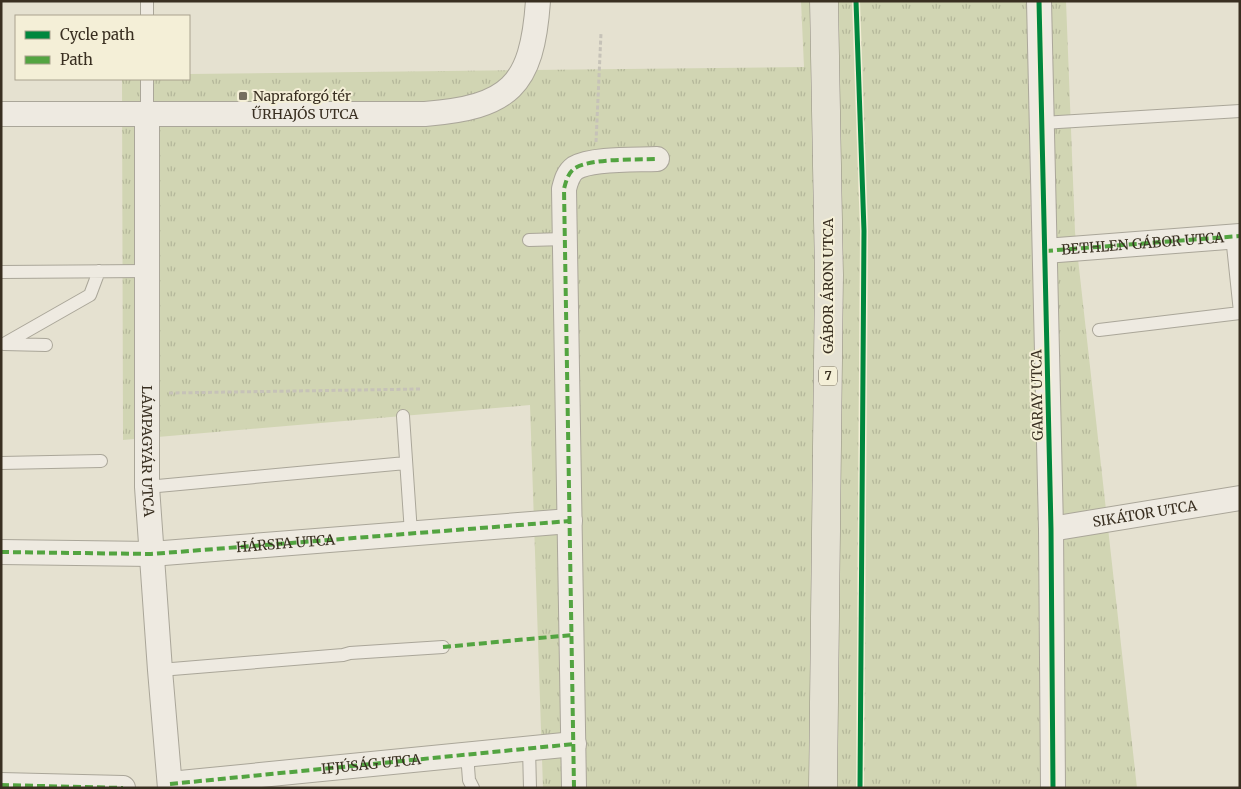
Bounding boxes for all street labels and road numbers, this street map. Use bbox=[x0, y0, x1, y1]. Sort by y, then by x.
street label: ŰRHAJÓS UTCA bbox=[252, 105, 359, 123]
street label: GÁBOR ÁRON UTCA bbox=[819, 218, 837, 354]
street label: BETHLEN GÁBOR UTCA bbox=[1061, 228, 1225, 259]
street label: GARAY UTCA bbox=[1027, 349, 1047, 441]
road number: 7 bbox=[819, 366, 837, 386]
street label: LÁMPAGYÁR UTCA bbox=[138, 385, 158, 517]
street label: SIKÁTOR UTCA bbox=[1091, 496, 1198, 531]
street label: HÁRSFA UTCA bbox=[235, 531, 336, 556]
street label: IFJÚSÁG UTCA bbox=[320, 750, 422, 778]

